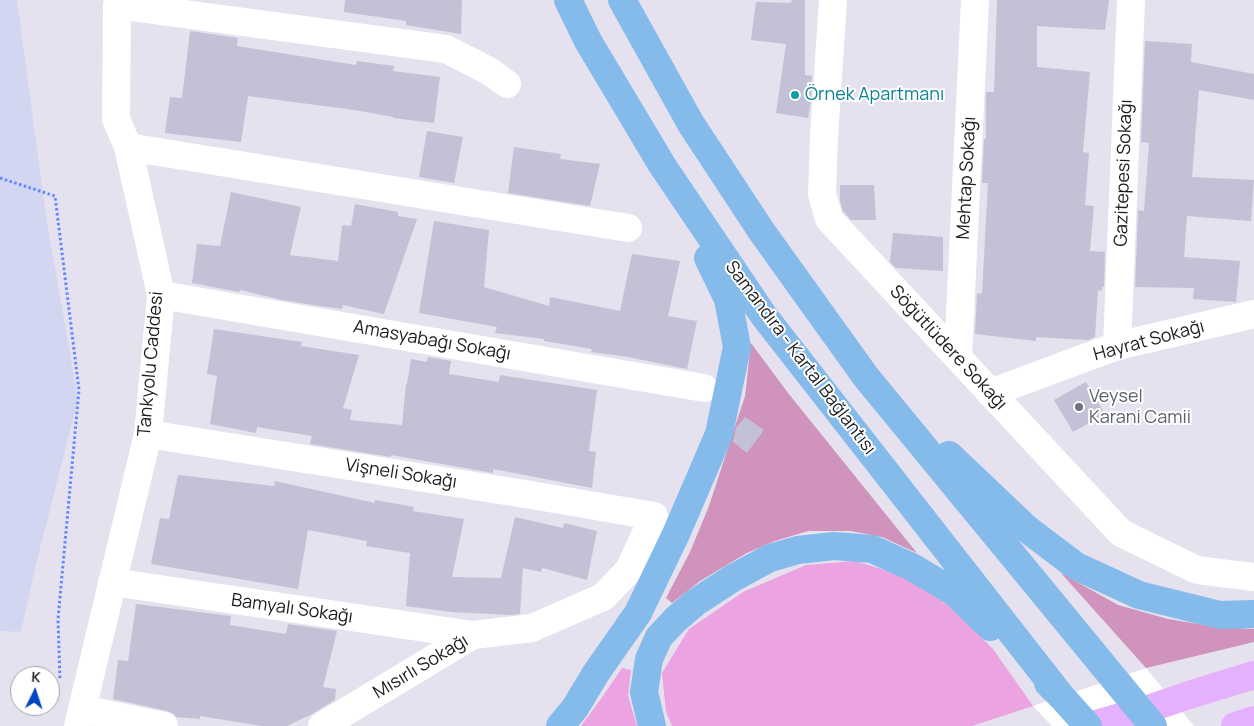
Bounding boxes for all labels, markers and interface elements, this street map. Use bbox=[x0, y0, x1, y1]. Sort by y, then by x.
place label: Örnek Apartmanı bbox=[805, 84, 944, 106]
marker: Örnek Apartmanı bbox=[789, 89, 801, 101]
street label: Gazitepesi Sokağı bbox=[1111, 99, 1137, 247]
street label: Mehtap Sokağı bbox=[953, 116, 981, 240]
street label: Samandıra - Kartal Bağlantısı bbox=[720, 257, 880, 459]
street label: Söğütlüdere Sokağı bbox=[885, 281, 1011, 415]
street label: Tankyolu Caddesi bbox=[134, 290, 168, 438]
street label: Hayrat Sokağı bbox=[1091, 316, 1207, 366]
street label: Amasyabağı Sokağı bbox=[352, 317, 512, 365]
place label: Veysel Karani Camii bbox=[1089, 386, 1191, 428]
marker: Veysel Karani Camii bbox=[1073, 401, 1085, 413]
street label: Vişneli Sokağı bbox=[344, 455, 458, 493]
street label: Bamyalı Sokağı bbox=[230, 590, 354, 628]
street label: Mısırlı Sokağı bbox=[370, 630, 472, 704]
north arrow bbox=[10, 666, 60, 716]
text: K bbox=[31, 667, 41, 686]

